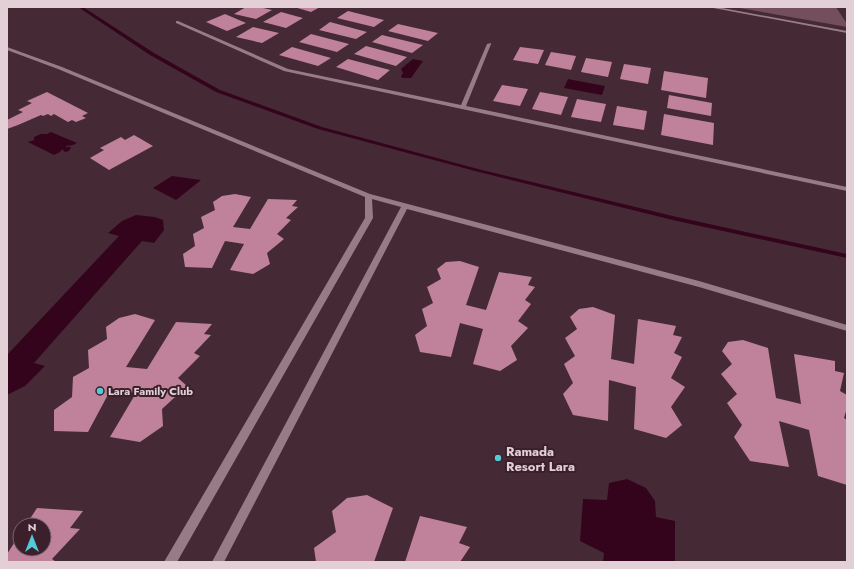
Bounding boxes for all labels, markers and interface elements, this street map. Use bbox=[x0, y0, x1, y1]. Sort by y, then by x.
place label: Lara Family Club bbox=[108, 383, 193, 399]
marker: Lara Family Club bbox=[95, 386, 105, 396]
place label: Ramada Resort Lara bbox=[506, 442, 575, 476]
marker: Ramada Resort Lara bbox=[493, 453, 503, 463]
north arrow bbox=[12, 517, 52, 557]
text: N bbox=[28, 519, 36, 535]

